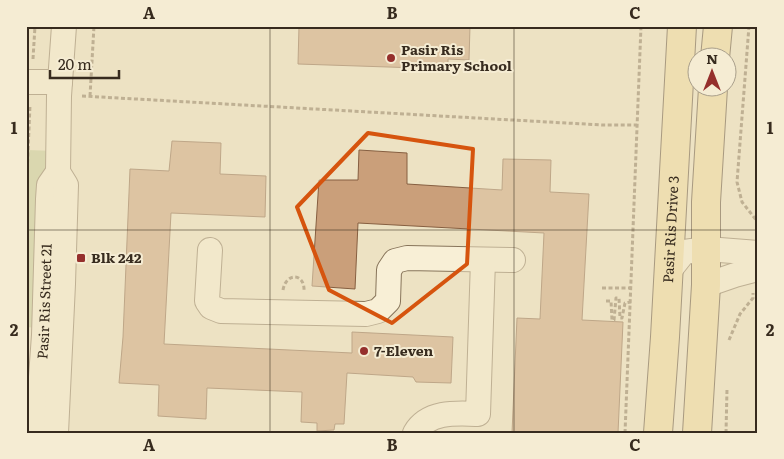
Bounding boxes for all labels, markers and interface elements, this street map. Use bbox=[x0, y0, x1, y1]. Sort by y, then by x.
text: A bbox=[143, 0, 155, 24]
text: B bbox=[386, 0, 398, 24]
text: C bbox=[629, 0, 641, 24]
place label: Pasir Ris Primary School bbox=[401, 39, 512, 75]
scale bar bbox=[50, 48, 119, 80]
north arrow bbox=[686, 48, 736, 98]
text: N bbox=[706, 48, 718, 68]
text: 20 m bbox=[58, 52, 92, 75]
marker: Pasir Ris Primary School bbox=[385, 52, 397, 64]
text: 1 bbox=[11, 115, 18, 139]
text: 1 bbox=[767, 115, 774, 139]
street label: Pasir Ris Drive 3 bbox=[657, 175, 683, 284]
street label: Pasir Ris Street 21 bbox=[31, 243, 56, 360]
place label: Blk 242 bbox=[91, 247, 142, 267]
marker: Blk 242 bbox=[75, 252, 87, 264]
text: 2 bbox=[10, 317, 19, 341]
text: 2 bbox=[766, 317, 775, 341]
place label: 7-Eleven bbox=[374, 340, 434, 360]
marker: 7-Eleven bbox=[358, 345, 370, 357]
text: A bbox=[143, 432, 155, 456]
text: B bbox=[386, 432, 398, 456]
text: C bbox=[629, 432, 641, 456]

